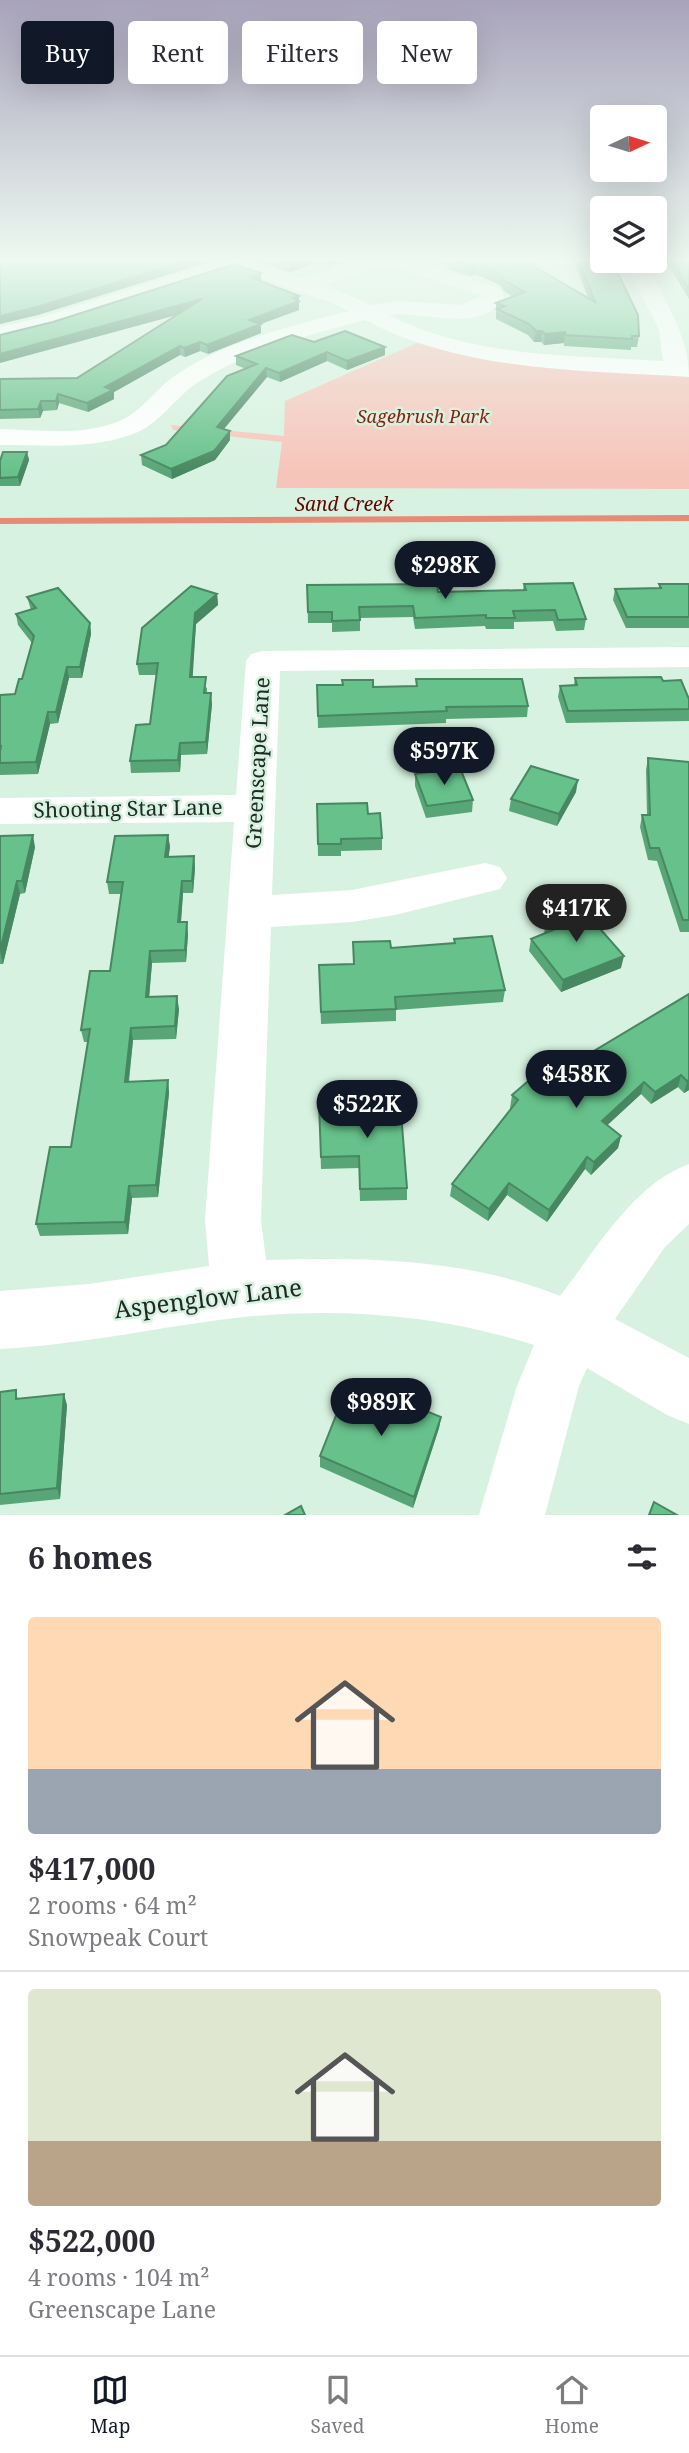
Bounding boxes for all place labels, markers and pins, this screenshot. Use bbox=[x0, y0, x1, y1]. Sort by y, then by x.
pin: $298K bbox=[396, 542, 494, 601]
pin: $597K bbox=[395, 728, 493, 787]
pin: $417K bbox=[527, 884, 625, 944]
pin: $458K bbox=[527, 1050, 625, 1110]
pin: $522K bbox=[318, 1080, 416, 1140]
pin: $989K bbox=[332, 1378, 430, 1438]

